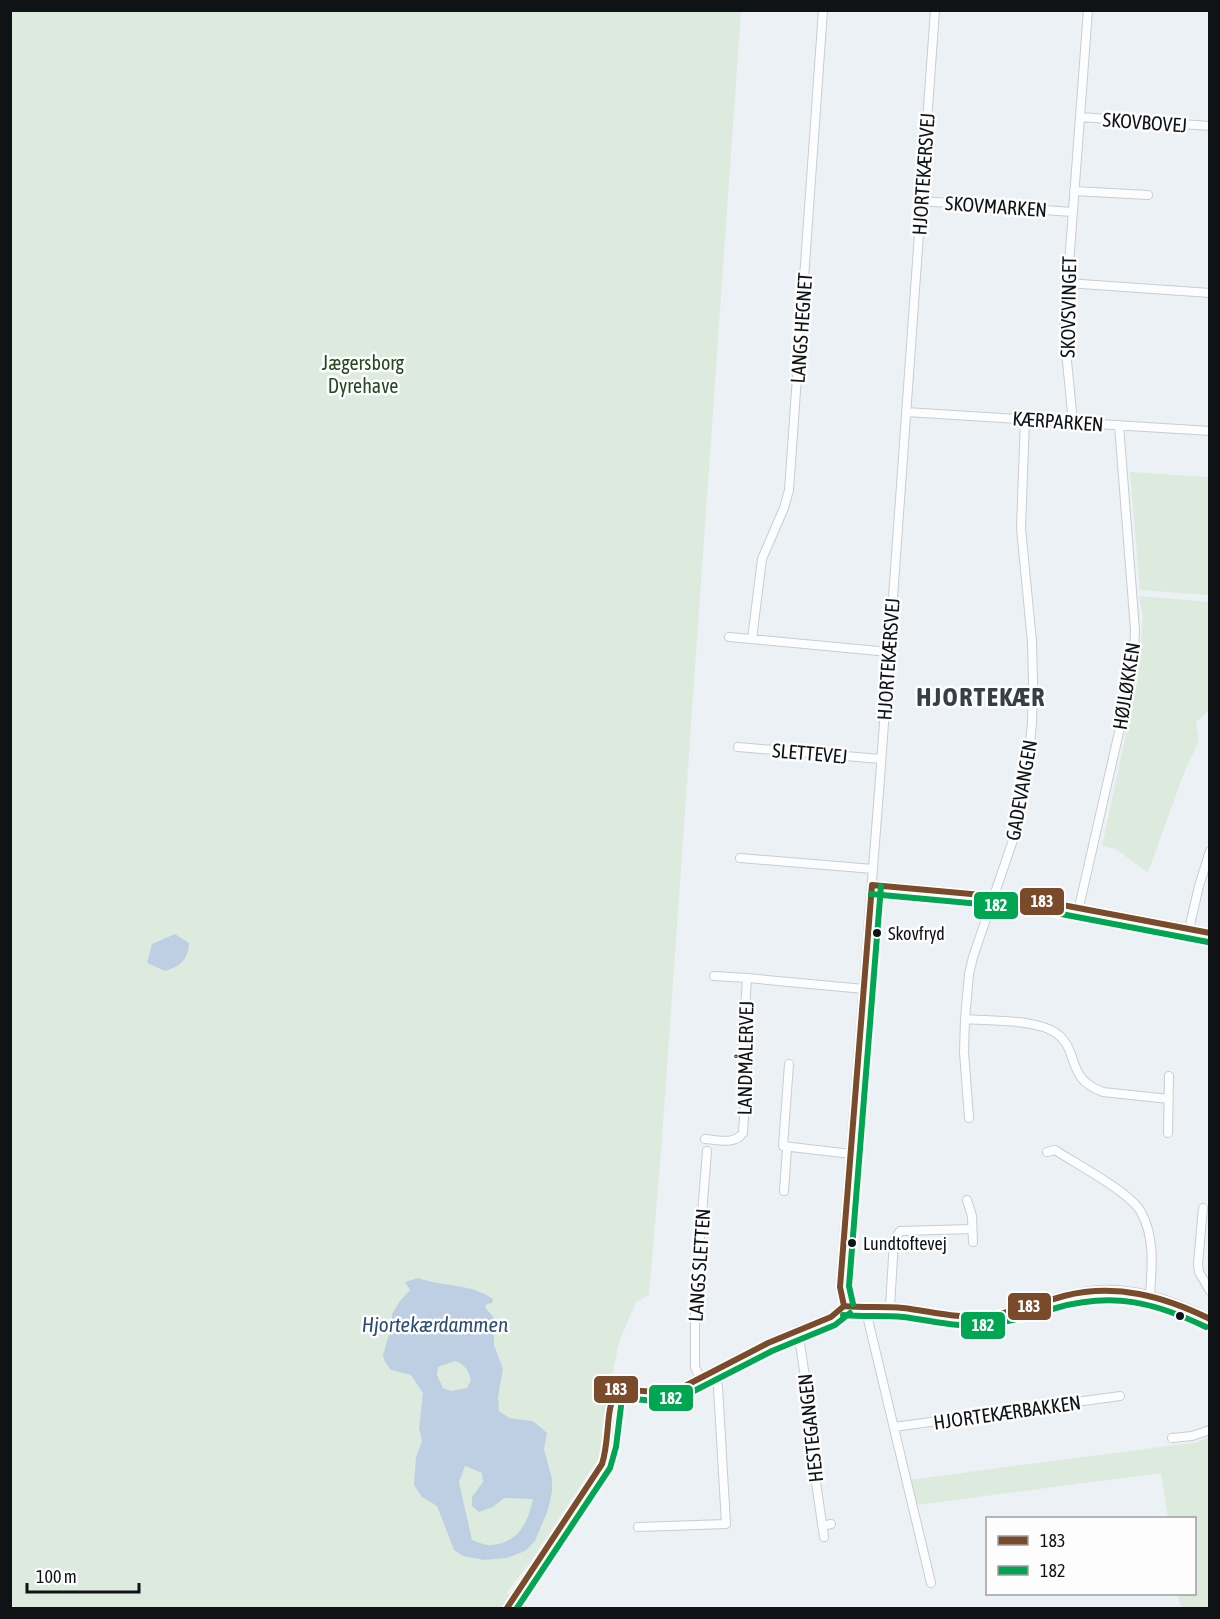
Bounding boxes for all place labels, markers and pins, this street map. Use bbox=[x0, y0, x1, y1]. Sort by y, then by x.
place label: Skovfryd bbox=[888, 923, 945, 944]
marker: Skovfryd bbox=[871, 927, 883, 939]
place label: Lundtoftevej bbox=[863, 1233, 947, 1254]
marker: Lundtoftevej bbox=[846, 1237, 858, 1249]
unlabelled marker bbox=[1174, 1310, 1186, 1322]

